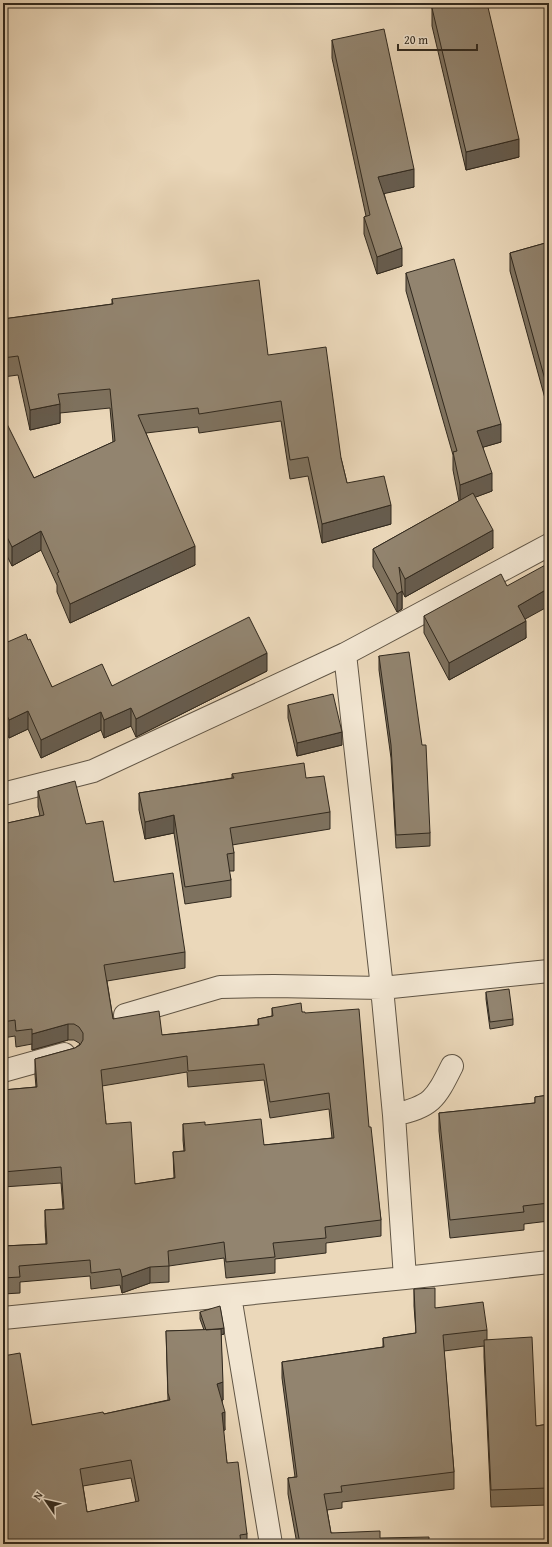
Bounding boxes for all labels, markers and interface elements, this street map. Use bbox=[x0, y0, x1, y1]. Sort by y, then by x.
scale bar bbox=[398, 26, 477, 52]
text: 20 m bbox=[404, 31, 428, 48]
north arrow bbox=[26, 1481, 66, 1521]
text: N bbox=[29, 1487, 47, 1503]

